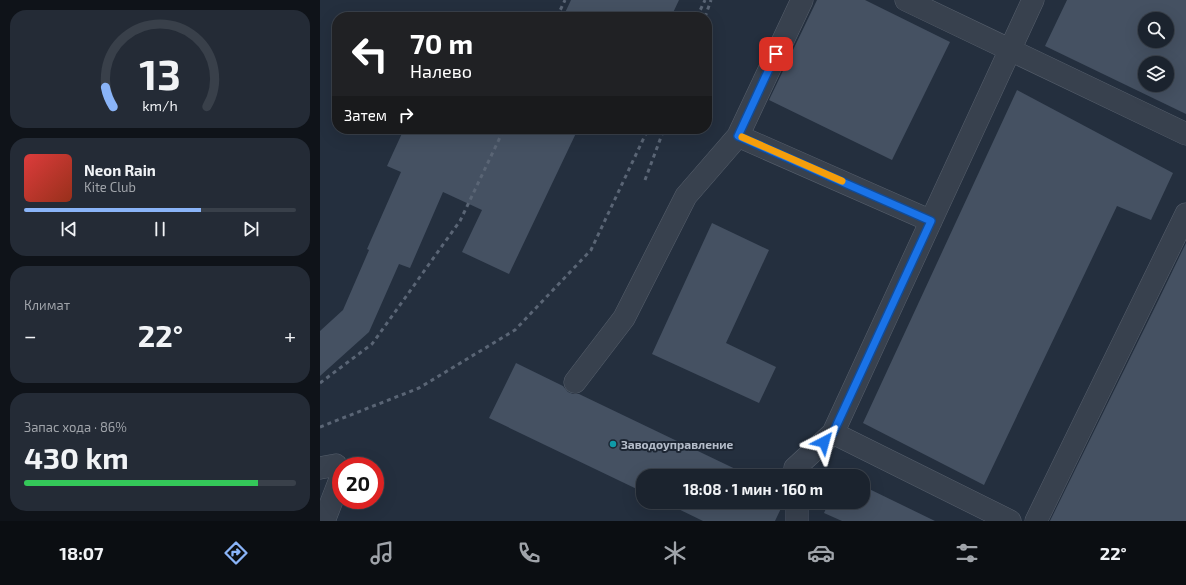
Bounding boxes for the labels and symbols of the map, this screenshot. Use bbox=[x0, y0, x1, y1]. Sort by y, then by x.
pin bbox=[759, 37, 793, 71]
position arrow bbox=[803, 421, 845, 463]
place label: Заводоуправление bbox=[621, 437, 733, 451]
marker: Заводоуправление bbox=[608, 439, 618, 449]
speed limit sign: 20 bbox=[332, 457, 384, 509]

